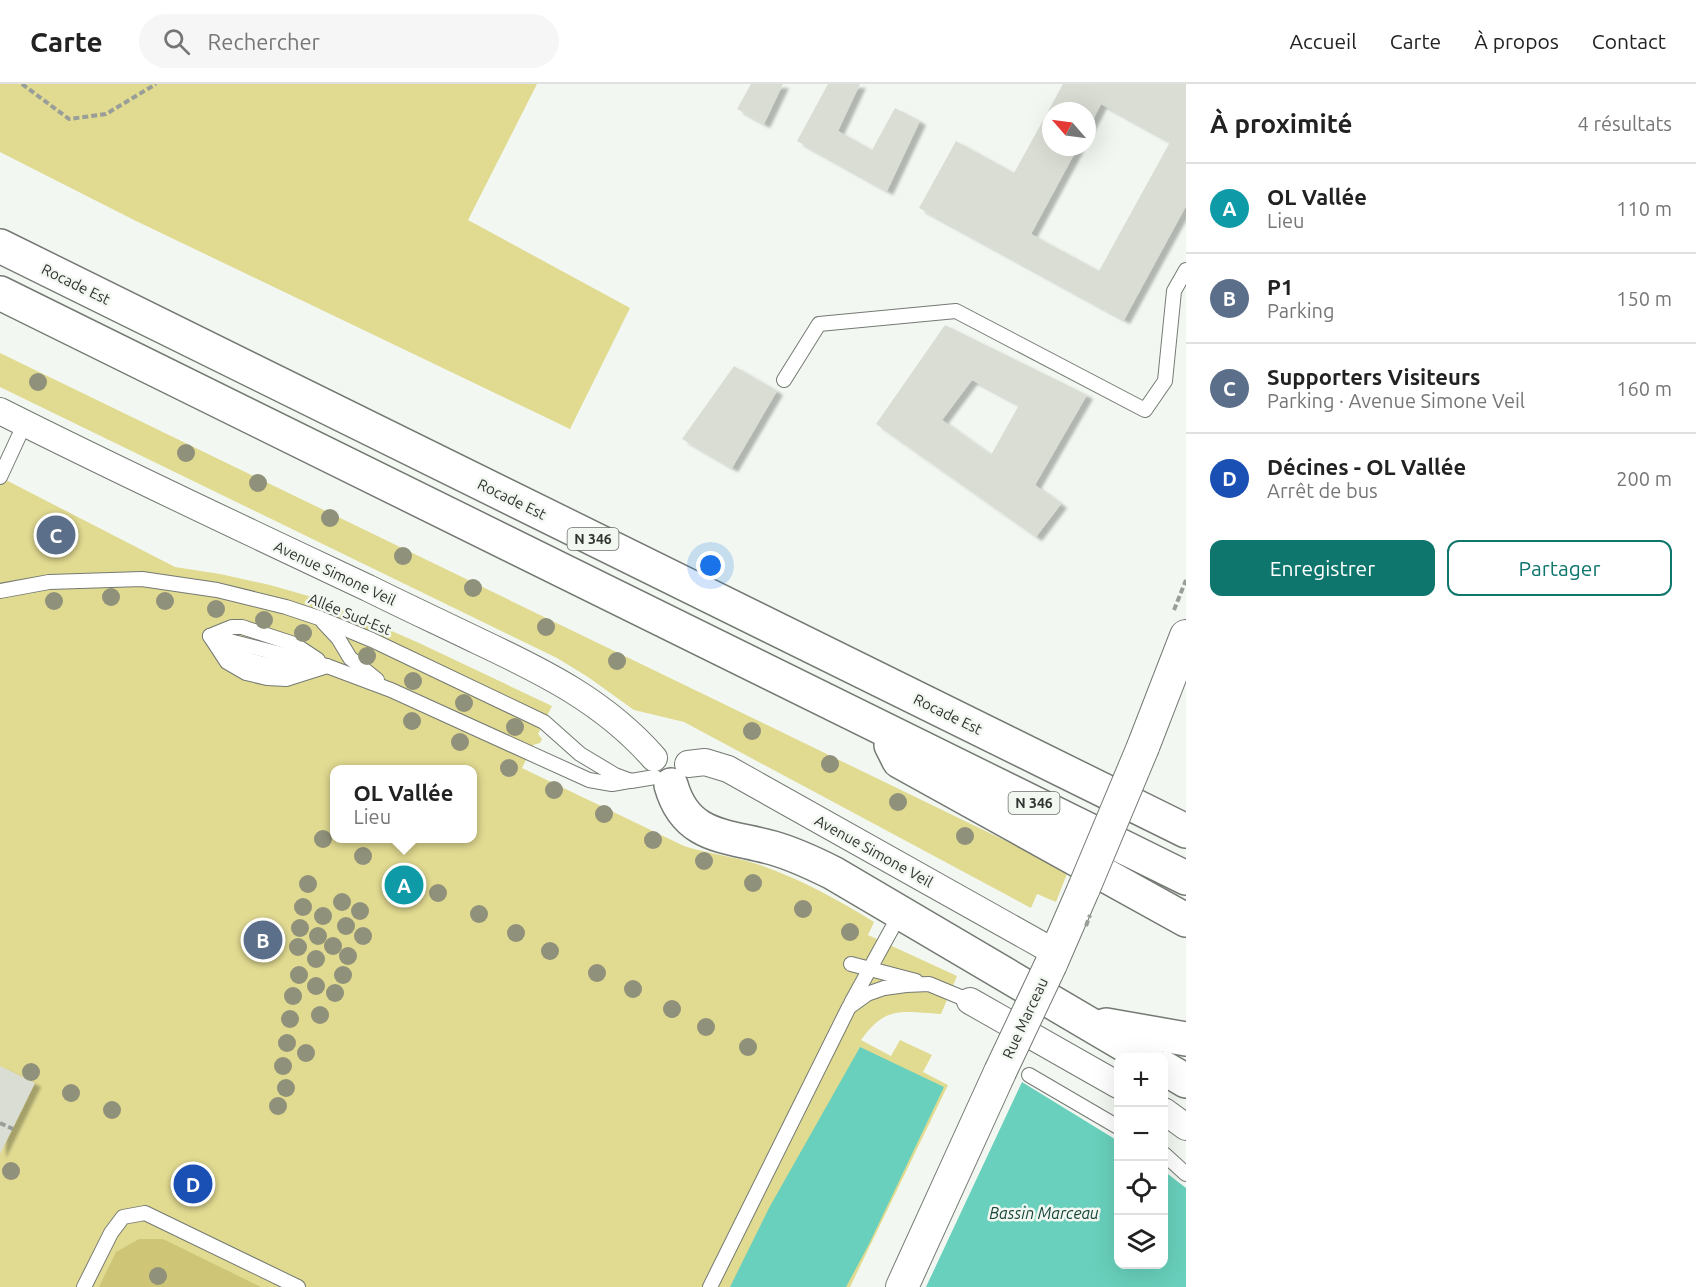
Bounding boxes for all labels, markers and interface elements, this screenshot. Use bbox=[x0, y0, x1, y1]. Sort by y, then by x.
search box bbox=[139, 14, 559, 68]
icon: search bbox=[160, 25, 193, 58]
text: Carte bbox=[30, 26, 103, 57]
text: Rechercher bbox=[208, 29, 320, 54]
text: Accueil bbox=[1289, 29, 1357, 53]
text: Carte bbox=[1390, 29, 1441, 53]
text: À propos bbox=[1474, 29, 1559, 53]
text: Contact bbox=[1592, 29, 1666, 53]
north arrow bbox=[1042, 102, 1096, 156]
text: À proximité bbox=[1210, 109, 1352, 138]
text: 4 résultats bbox=[1578, 112, 1672, 135]
text: OL Vallée bbox=[1267, 184, 1367, 209]
text: A bbox=[1222, 197, 1237, 220]
text: 110 m bbox=[1616, 197, 1672, 220]
text: Lieu bbox=[1267, 209, 1305, 232]
street label: Rocade Est bbox=[39, 260, 113, 308]
text: P1 bbox=[1267, 274, 1293, 299]
text: B bbox=[1223, 287, 1236, 310]
text: 150 m bbox=[1616, 287, 1672, 310]
text: Parking bbox=[1267, 299, 1335, 322]
text: Supporters Visiteurs bbox=[1267, 364, 1480, 389]
text: C bbox=[1223, 377, 1236, 400]
text: 160 m bbox=[1616, 377, 1672, 400]
text: Parking · Avenue Simone Veil bbox=[1267, 389, 1525, 412]
text: Décines - OL Vallée bbox=[1267, 454, 1466, 479]
text: D bbox=[1222, 467, 1237, 490]
text: 200 m bbox=[1616, 467, 1672, 490]
street label: Rocade Est bbox=[475, 475, 549, 523]
text: Arrêt de bus bbox=[1267, 479, 1378, 502]
pin: C bbox=[36, 512, 76, 558]
road number: N 346 bbox=[568, 528, 618, 550]
street label: Avenue Simone Veil bbox=[271, 537, 399, 609]
button: Enregistrer bbox=[1210, 540, 1435, 596]
button: Partager bbox=[1447, 540, 1672, 596]
your location bbox=[696, 551, 725, 580]
street label: Allée Sud-Est bbox=[306, 590, 394, 638]
street label: Rocade Est bbox=[911, 690, 985, 738]
popup bbox=[330, 765, 477, 843]
text: OL Vallée bbox=[354, 780, 453, 805]
road number: N 346 bbox=[1008, 792, 1060, 814]
text: Lieu bbox=[354, 805, 391, 828]
street label: Avenue Simone Veil bbox=[812, 811, 936, 891]
pin: A bbox=[384, 862, 424, 908]
pin: B bbox=[244, 918, 282, 962]
street label: Rue Marceau bbox=[999, 975, 1051, 1061]
map controls bbox=[1114, 1053, 1168, 1269]
button: + bbox=[1114, 1053, 1168, 1107]
button: − bbox=[1114, 1107, 1168, 1161]
button: locate bbox=[1114, 1161, 1168, 1215]
pin: D bbox=[174, 1162, 212, 1206]
water label: Bassin Marceau bbox=[989, 1204, 1099, 1222]
button: layers bbox=[1114, 1215, 1168, 1269]

